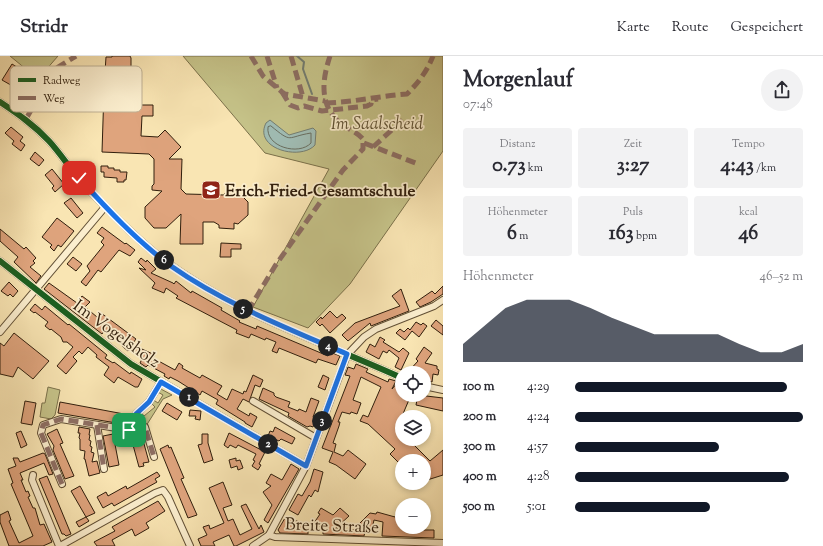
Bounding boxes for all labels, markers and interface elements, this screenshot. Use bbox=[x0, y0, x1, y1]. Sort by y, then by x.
text: Stridr bbox=[20, 14, 68, 41]
text: Karte bbox=[617, 18, 650, 38]
text: Route bbox=[672, 18, 708, 38]
text: Gespeichert bbox=[730, 18, 803, 38]
text: Morgenlauf bbox=[463, 65, 573, 97]
legend bbox=[10, 66, 142, 112]
button: share bbox=[761, 69, 803, 111]
text: Radweg bbox=[43, 73, 81, 89]
text: Weg bbox=[43, 91, 65, 107]
text: 07:48 bbox=[463, 96, 493, 114]
park label: Im Saalscheid bbox=[331, 113, 424, 137]
text: Distanz bbox=[500, 136, 535, 152]
text: Zeit bbox=[624, 136, 642, 152]
text: Tempo bbox=[732, 136, 765, 152]
text: 0.73 bbox=[492, 152, 526, 181]
text: 3:27 bbox=[617, 152, 649, 181]
text: 4:43 bbox=[720, 152, 754, 181]
text: km bbox=[526, 160, 543, 176]
text: /km bbox=[754, 160, 776, 176]
pin bbox=[62, 161, 96, 195]
icon: check bbox=[68, 167, 90, 189]
school or university icon: Erich-Fried-Gesamtschule bbox=[200, 179, 222, 201]
place label: Erich-Fried-Gesamtschule bbox=[225, 180, 415, 204]
text: Höhenmeter bbox=[488, 204, 548, 220]
text: Puls bbox=[623, 204, 643, 220]
text: kcal bbox=[739, 204, 758, 220]
text: 6 bbox=[507, 220, 517, 249]
text: 163 bbox=[609, 220, 634, 249]
text: 46 bbox=[738, 220, 758, 249]
text: m bbox=[517, 228, 528, 244]
text: bpm bbox=[634, 228, 657, 244]
pin: 6 bbox=[154, 250, 174, 270]
text: 6 bbox=[161, 252, 167, 268]
text: Höhenmeter bbox=[463, 268, 534, 286]
text: 46–52 m bbox=[760, 268, 803, 286]
street label: Im Vogelsholz bbox=[67, 295, 164, 374]
pin: 5 bbox=[233, 299, 253, 319]
text: 5 bbox=[241, 301, 245, 317]
pin: 4 bbox=[318, 336, 338, 356]
text: 4 bbox=[325, 338, 331, 354]
map controls bbox=[395, 366, 431, 534]
button: locate bbox=[395, 366, 431, 402]
text: 100 m bbox=[463, 378, 495, 396]
text: 4:29 bbox=[527, 378, 549, 396]
pin: 1 bbox=[179, 387, 199, 407]
text: 1 bbox=[187, 389, 191, 405]
text: 200 m bbox=[463, 408, 496, 426]
text: 4:24 bbox=[527, 408, 550, 426]
button: layers bbox=[395, 410, 431, 446]
pin: 3 bbox=[312, 411, 332, 431]
pin bbox=[112, 413, 146, 447]
text: 3 bbox=[320, 413, 324, 429]
icon: arrive bbox=[118, 419, 140, 441]
pin: 2 bbox=[258, 434, 278, 454]
text: 2 bbox=[265, 436, 271, 452]
text: 300 m bbox=[463, 438, 495, 456]
text: 4:57 bbox=[527, 438, 548, 456]
button: + bbox=[395, 454, 431, 490]
text: 400 m bbox=[463, 468, 497, 486]
text: 4:28 bbox=[527, 468, 550, 486]
button: − bbox=[395, 498, 431, 534]
text: 500 m bbox=[463, 498, 495, 516]
text: 5:01 bbox=[527, 498, 546, 516]
street label: Breite Straße bbox=[284, 513, 379, 541]

